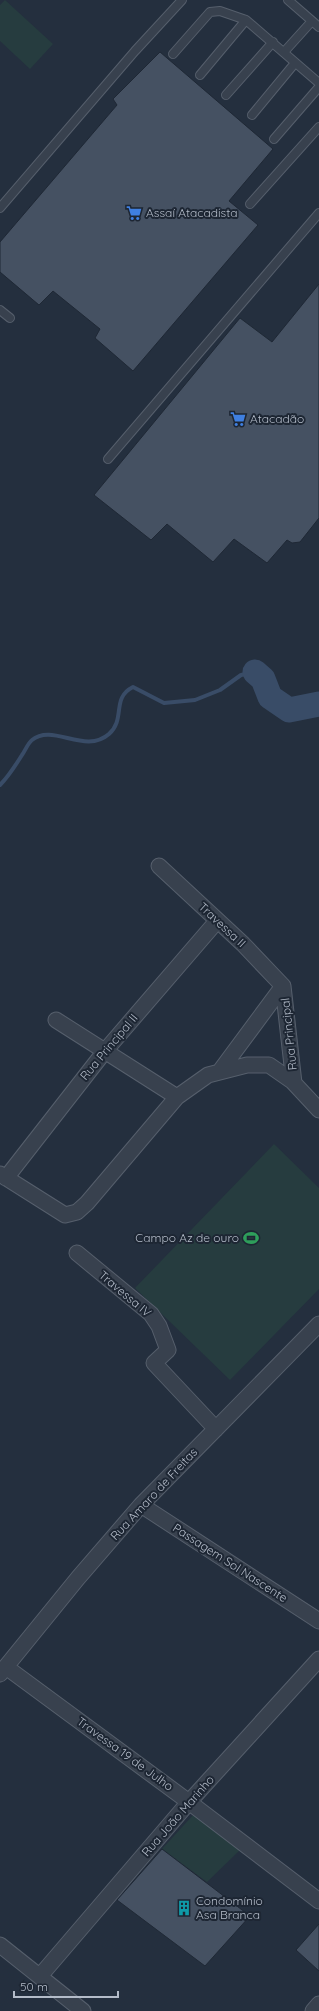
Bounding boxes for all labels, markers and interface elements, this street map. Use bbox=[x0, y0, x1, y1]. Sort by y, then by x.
supermarket icon: Assaí Atacadista bbox=[125, 204, 143, 222]
place label: Assaí Atacadista bbox=[146, 205, 238, 220]
supermarket icon: Atacadão bbox=[229, 410, 247, 428]
place label: Atacadão bbox=[250, 411, 304, 426]
street label: Travessa II bbox=[196, 899, 249, 950]
street label: Rua Principal bbox=[277, 997, 300, 1071]
street label: Rua Principal II bbox=[77, 1010, 141, 1083]
sports icon: Campo Az de ouro bbox=[242, 1229, 260, 1247]
place label: Campo Az de ouro bbox=[135, 1230, 239, 1245]
street label: Travessa IV bbox=[96, 1267, 155, 1320]
street label: Rua Amaro de Freitas bbox=[107, 1444, 201, 1543]
street label: Passagem Sol Nascente bbox=[170, 1520, 291, 1605]
street label: Travessa 19 de Julho bbox=[74, 1714, 176, 1794]
street label: Rua João Marinho bbox=[138, 1772, 217, 1859]
place label: Condomínio Asa Branca bbox=[196, 1893, 263, 1922]
building icon: Condomínio Asa Branca bbox=[175, 1899, 193, 1917]
scale bar bbox=[14, 1973, 118, 1999]
text: 50 m bbox=[20, 1979, 48, 1994]

